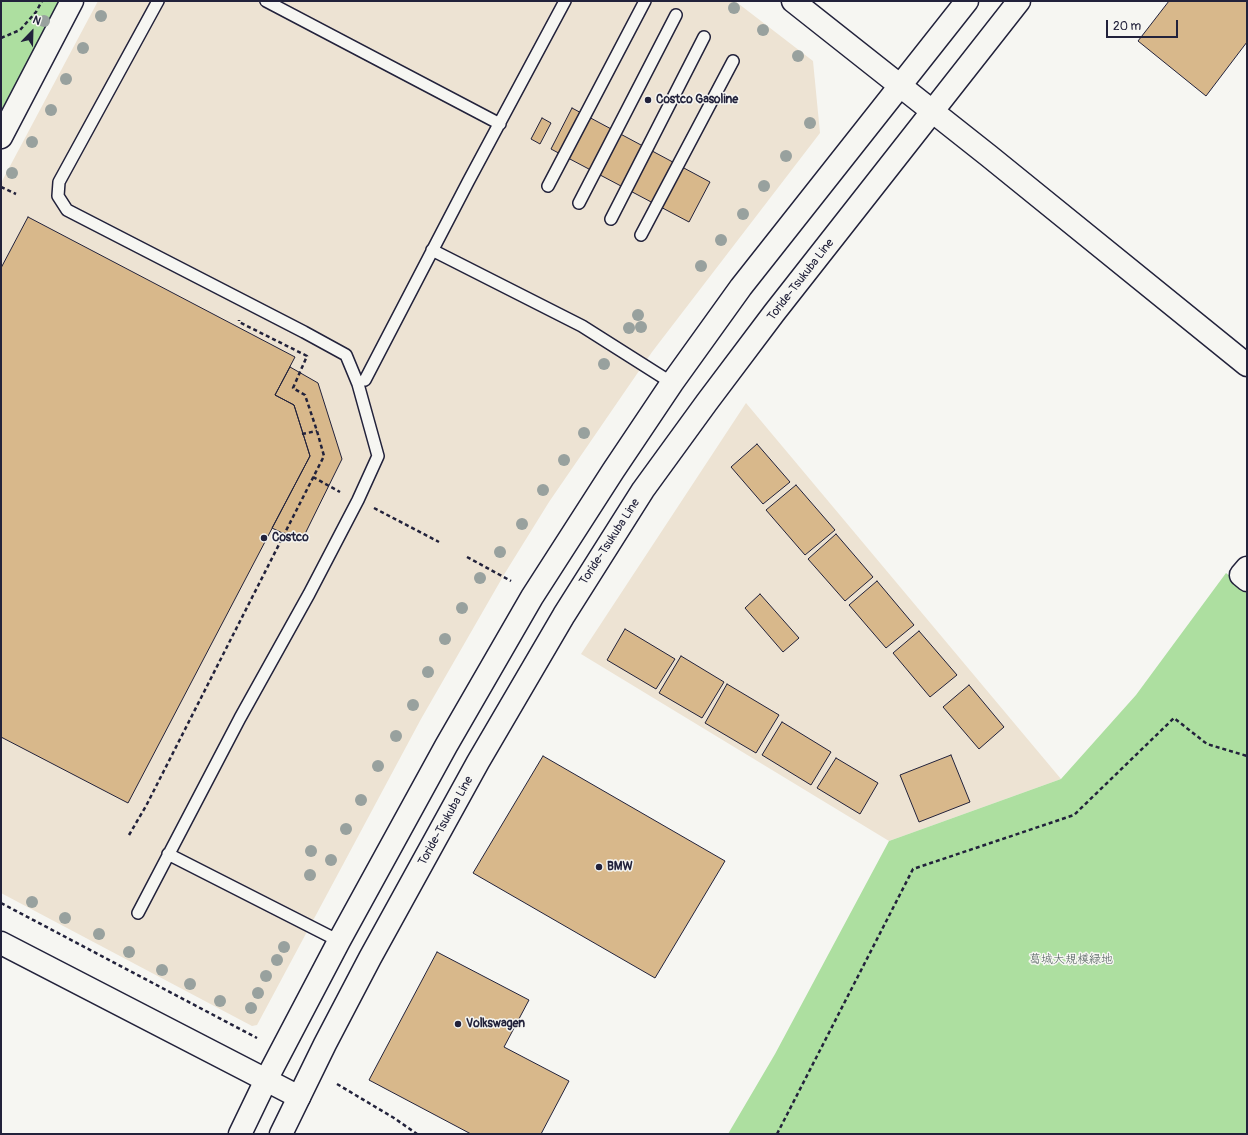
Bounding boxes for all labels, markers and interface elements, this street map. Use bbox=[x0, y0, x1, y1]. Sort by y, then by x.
north arrow bbox=[12, 12, 52, 52]
scale bar bbox=[1108, 12, 1180, 38]
text: N bbox=[31, 13, 43, 28]
text: 20 m bbox=[1113, 19, 1141, 34]
place label: Costco Gasoline bbox=[656, 93, 738, 107]
marker: Costco Gasoline bbox=[643, 95, 653, 105]
street label: Toride-Tsukuba Line bbox=[765, 236, 837, 324]
street label: Toride-Tsukuba Line bbox=[577, 496, 643, 588]
place label: Costco bbox=[272, 531, 309, 545]
marker: Costco bbox=[259, 533, 269, 543]
street label: Toride-Tsukuba Line bbox=[416, 774, 476, 868]
place label: BMW bbox=[607, 860, 633, 874]
marker: BMW bbox=[594, 862, 604, 872]
park label: 葛城大規模緑地 bbox=[1029, 953, 1113, 967]
place label: Volkswagen bbox=[466, 1017, 525, 1031]
marker: Volkswagen bbox=[453, 1019, 463, 1029]

